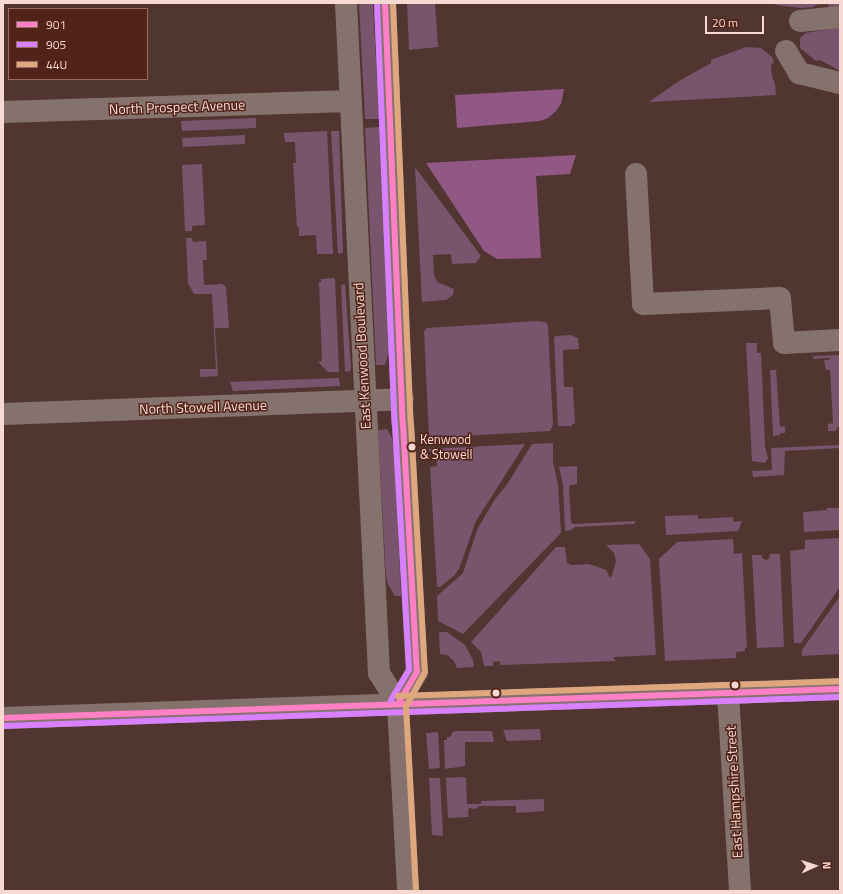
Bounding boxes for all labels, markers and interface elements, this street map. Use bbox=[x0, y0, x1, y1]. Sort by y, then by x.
legend bbox=[8, 8, 148, 80]
scale bar bbox=[707, 8, 766, 34]
text: 20 m bbox=[712, 13, 738, 32]
text: 901 bbox=[46, 15, 66, 34]
text: 905 bbox=[46, 35, 66, 54]
text: 44U bbox=[46, 55, 67, 74]
street label: North Prospect Avenue bbox=[109, 96, 245, 118]
street label: East Kenwood Boulevard bbox=[350, 282, 374, 430]
street label: North Stowell Avenue bbox=[139, 396, 267, 418]
place label: Kenwood & Stowell bbox=[420, 432, 473, 463]
marker: Kenwood & Stowell bbox=[407, 442, 417, 452]
unlabelled marker bbox=[730, 680, 740, 690]
unlabelled marker bbox=[491, 688, 501, 698]
street label: East Hampshire Street bbox=[722, 725, 746, 859]
north arrow bbox=[795, 846, 835, 886]
text: N bbox=[819, 861, 835, 870]

